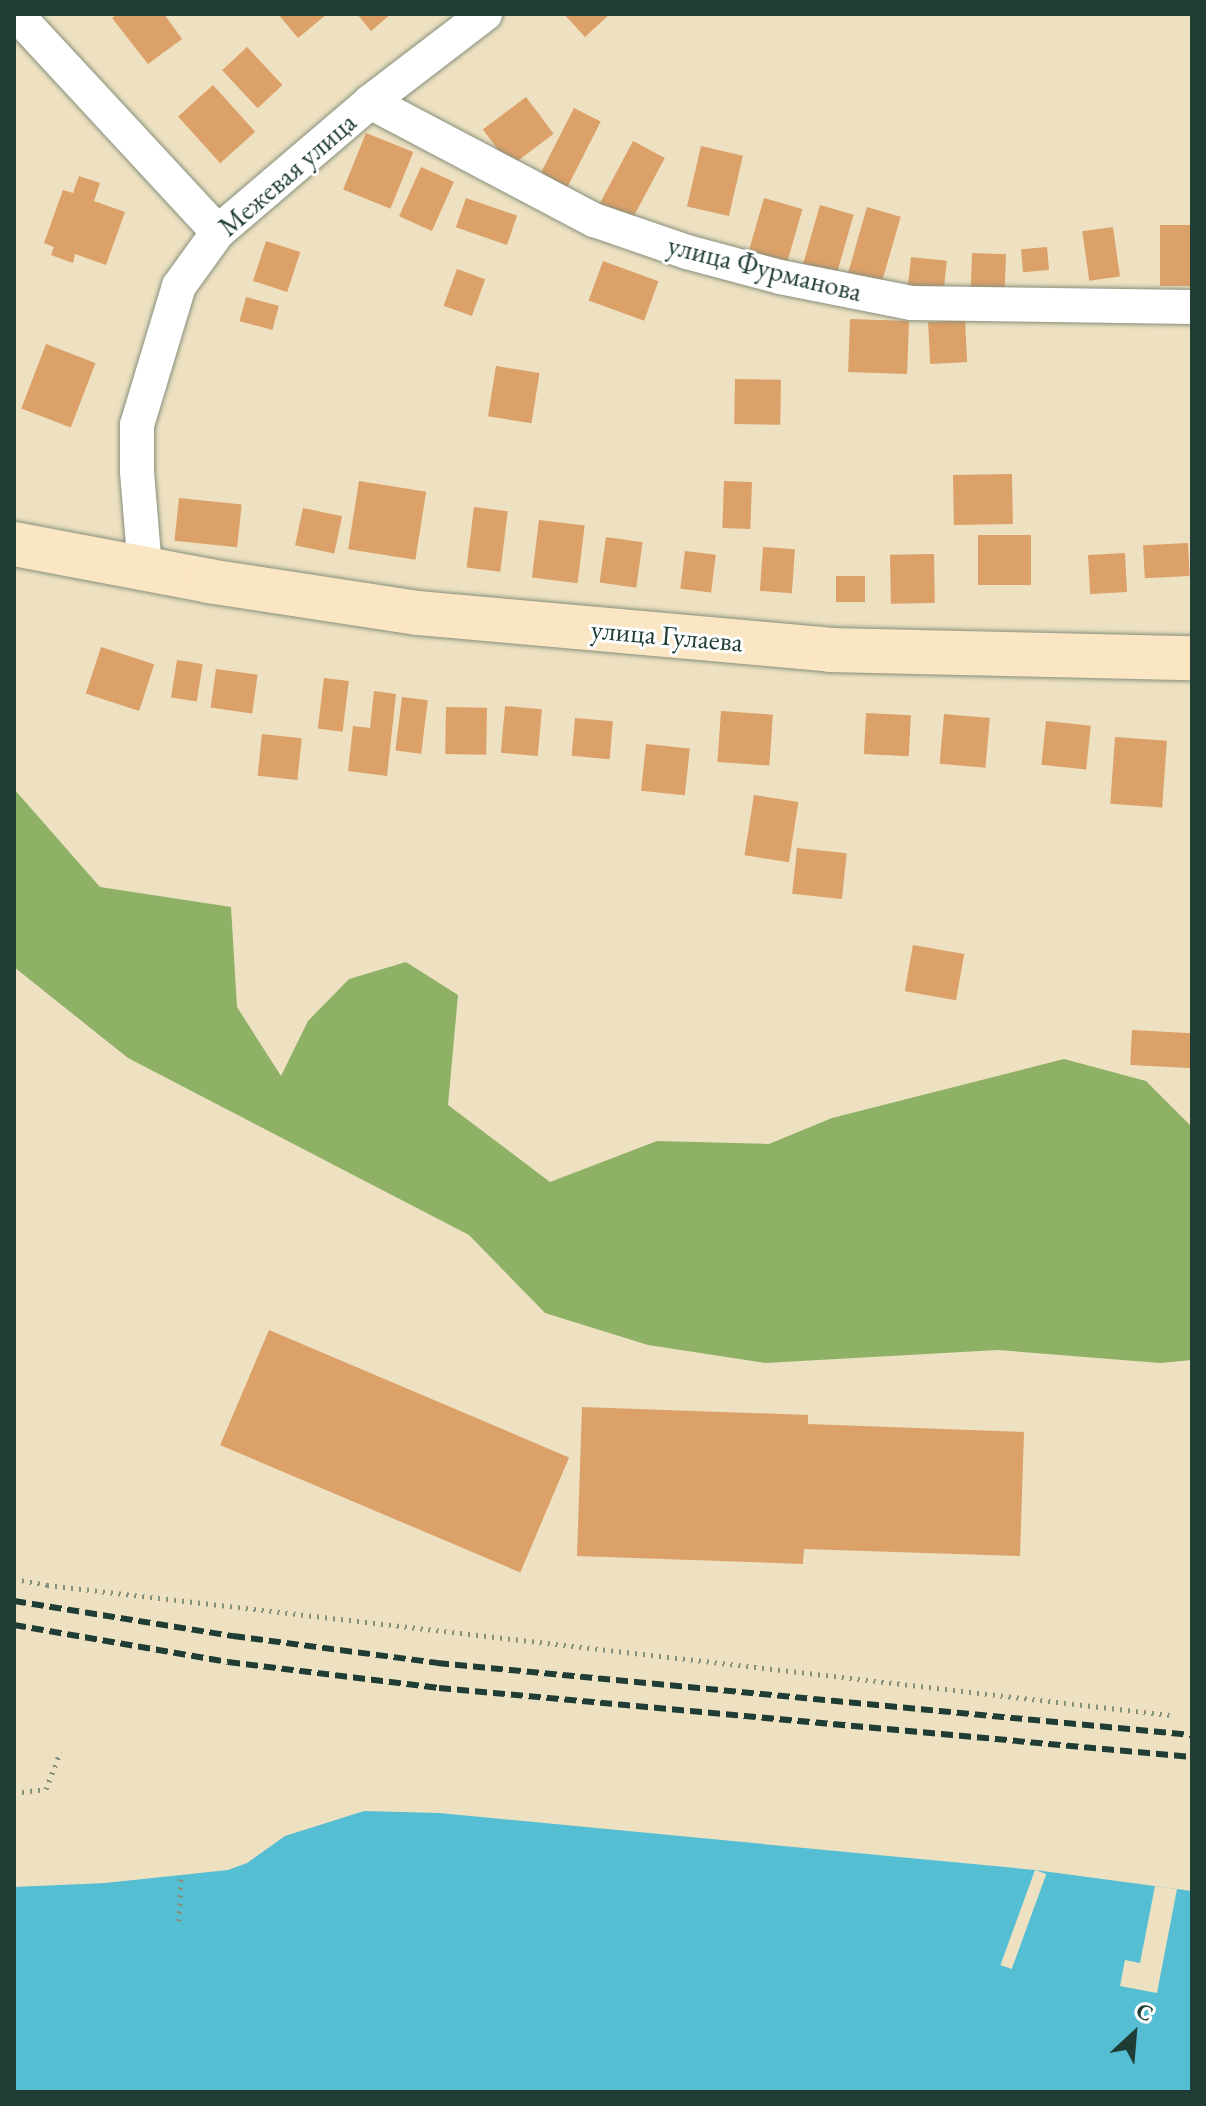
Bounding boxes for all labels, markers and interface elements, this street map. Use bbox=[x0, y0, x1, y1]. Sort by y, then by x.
street label: Межевая улица bbox=[211, 105, 363, 243]
street label: улица Фурманова bbox=[664, 228, 866, 308]
street label: улица Гулаева bbox=[590, 612, 744, 658]
north arrow bbox=[1094, 1994, 1174, 2074]
text: С bbox=[1131, 1996, 1158, 2028]

